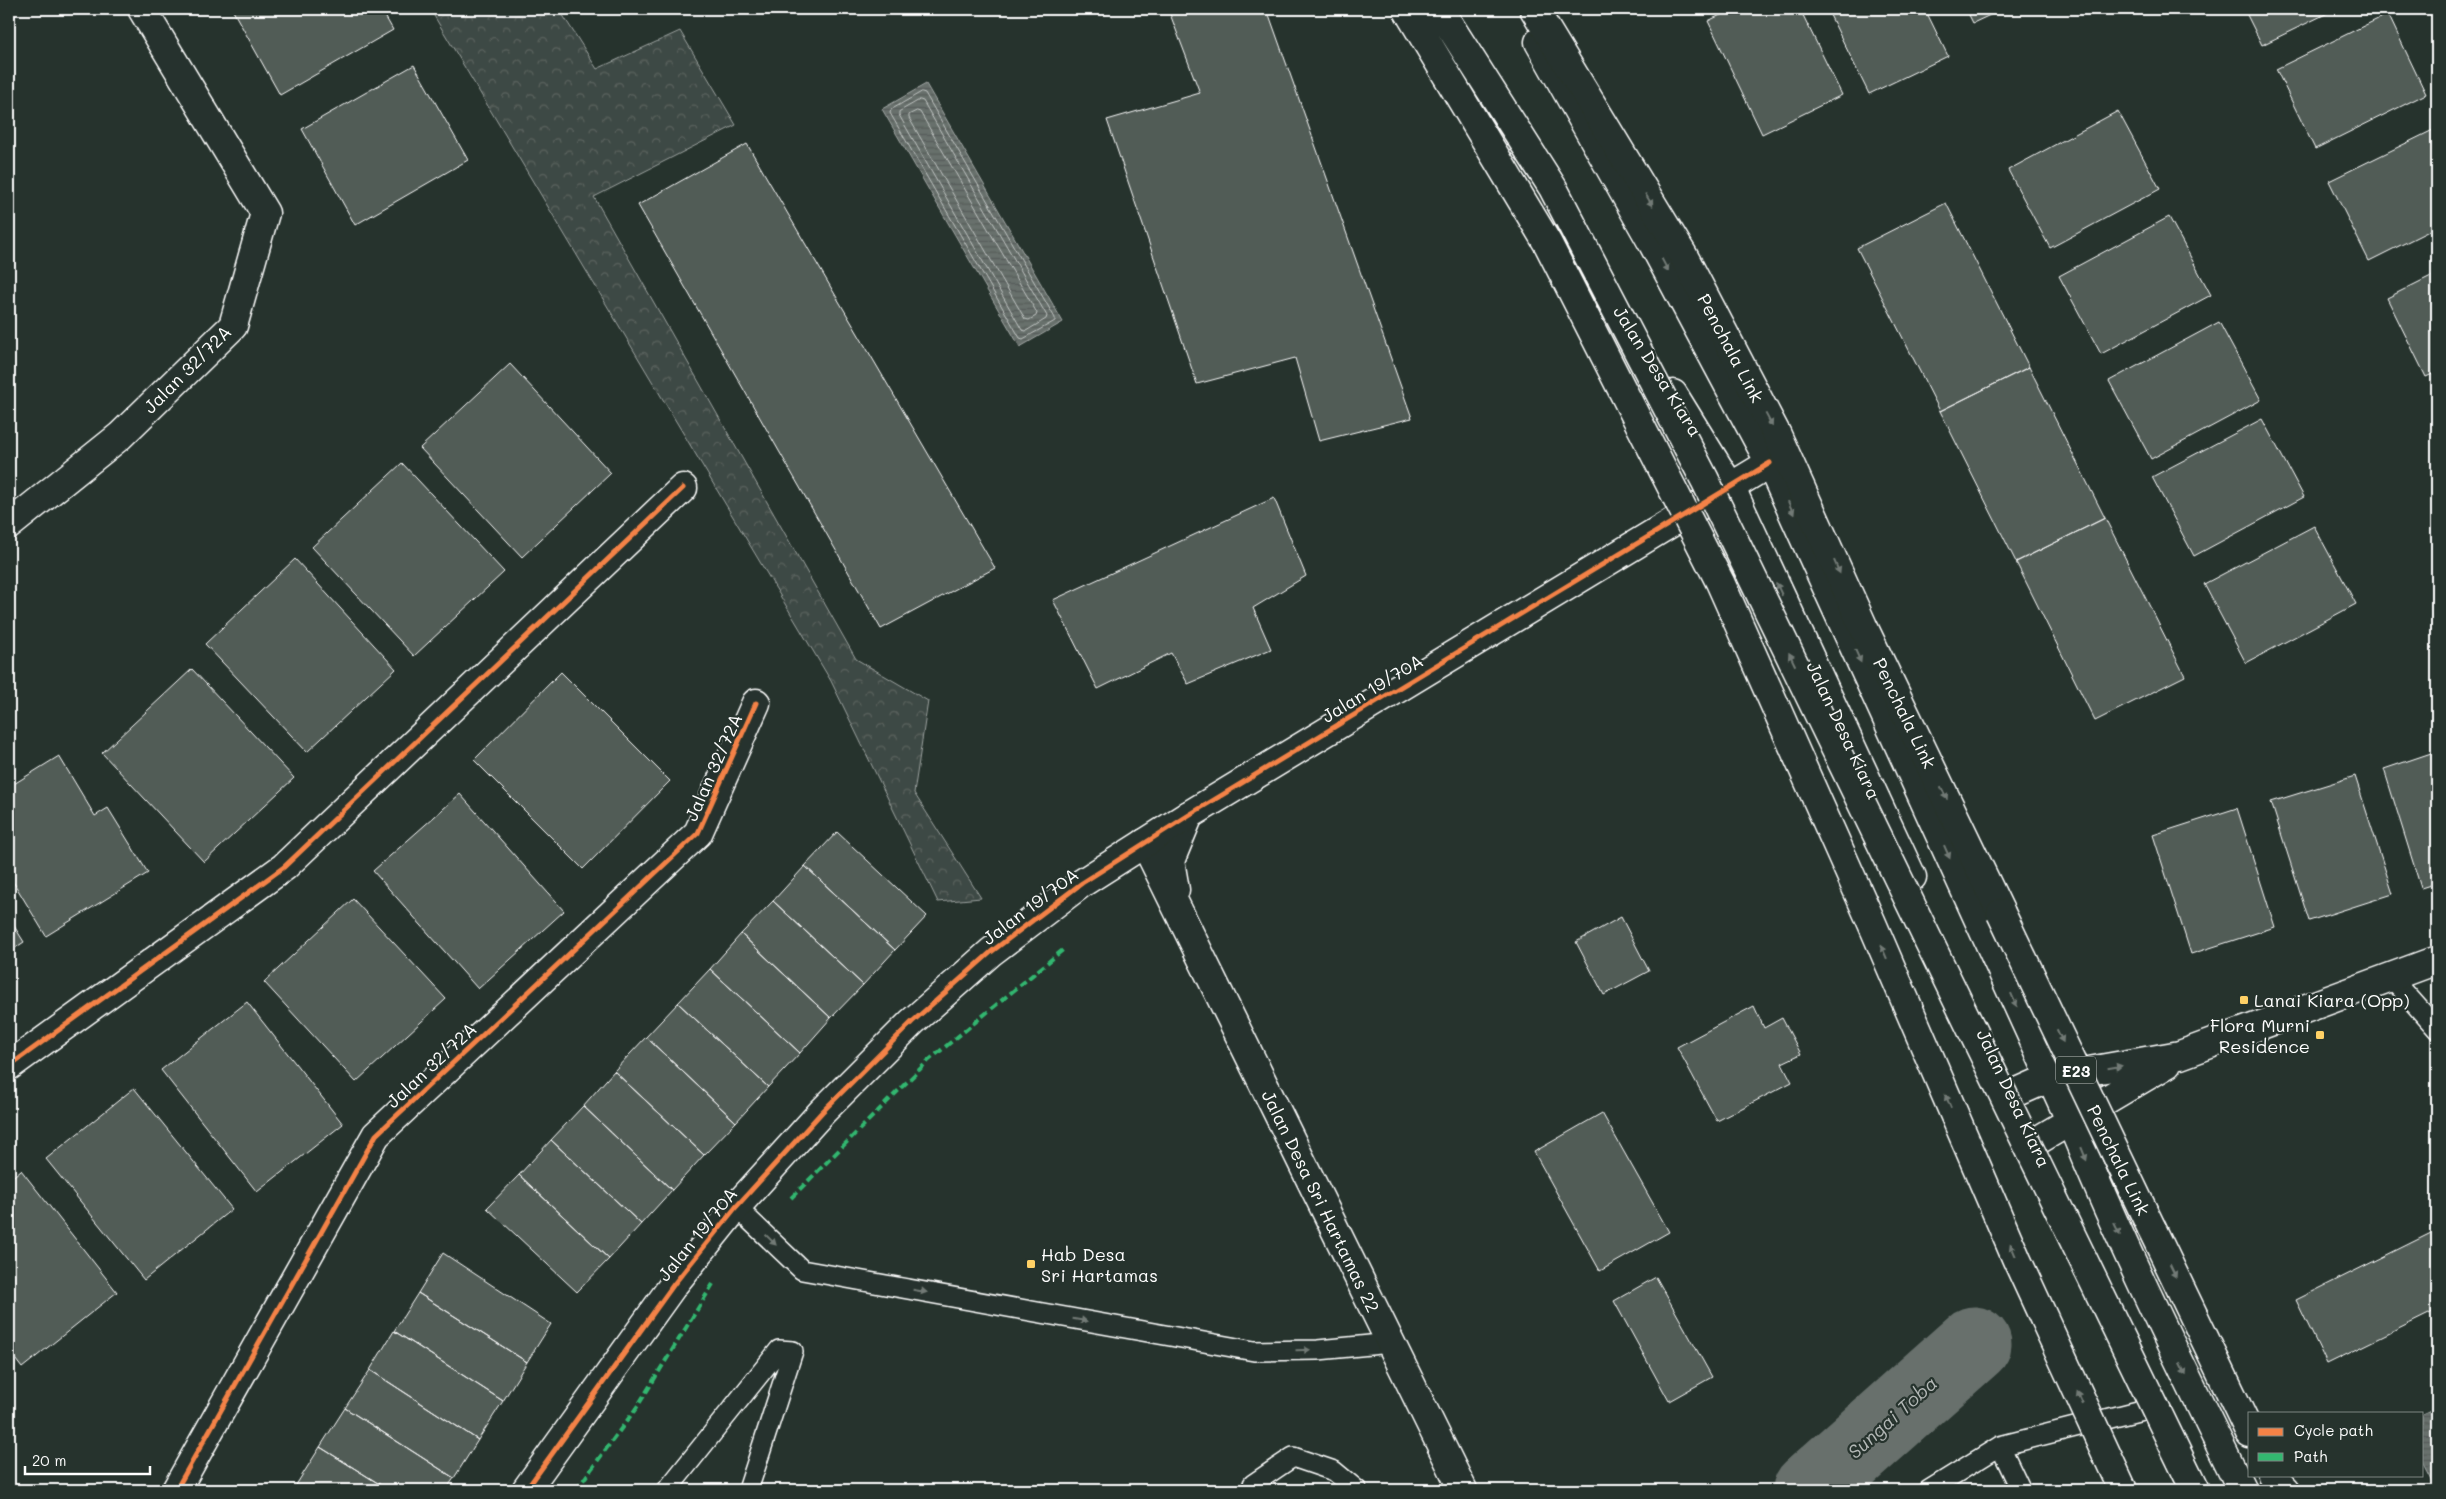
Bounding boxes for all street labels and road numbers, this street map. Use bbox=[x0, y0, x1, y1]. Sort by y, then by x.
street label: Penchala Link bbox=[1692, 289, 1770, 407]
street label: Jalan Desa Kiara bbox=[1608, 301, 1708, 441]
street label: Jalan 32/72A bbox=[138, 320, 236, 418]
street label: Jalan 19/70A bbox=[1317, 648, 1427, 728]
street label: Penchala Link bbox=[1868, 654, 1942, 772]
street label: Jalan Desa Kiara bbox=[1801, 657, 1887, 803]
street label: Jalan 32/72A bbox=[679, 710, 747, 824]
street label: Jalan 19/70A bbox=[977, 862, 1083, 950]
street label: Jalan 32/72A bbox=[381, 1017, 481, 1113]
street label: Jalan Desa Kiara bbox=[1971, 1025, 2057, 1171]
road number: E23 bbox=[2056, 1056, 2096, 1084]
street label: Jalan Desa Sri Hartamas 22 bbox=[1257, 1086, 1385, 1316]
street label: Penchala Link bbox=[2082, 1101, 2156, 1219]
street label: Jalan 19/70A bbox=[652, 1182, 742, 1286]

